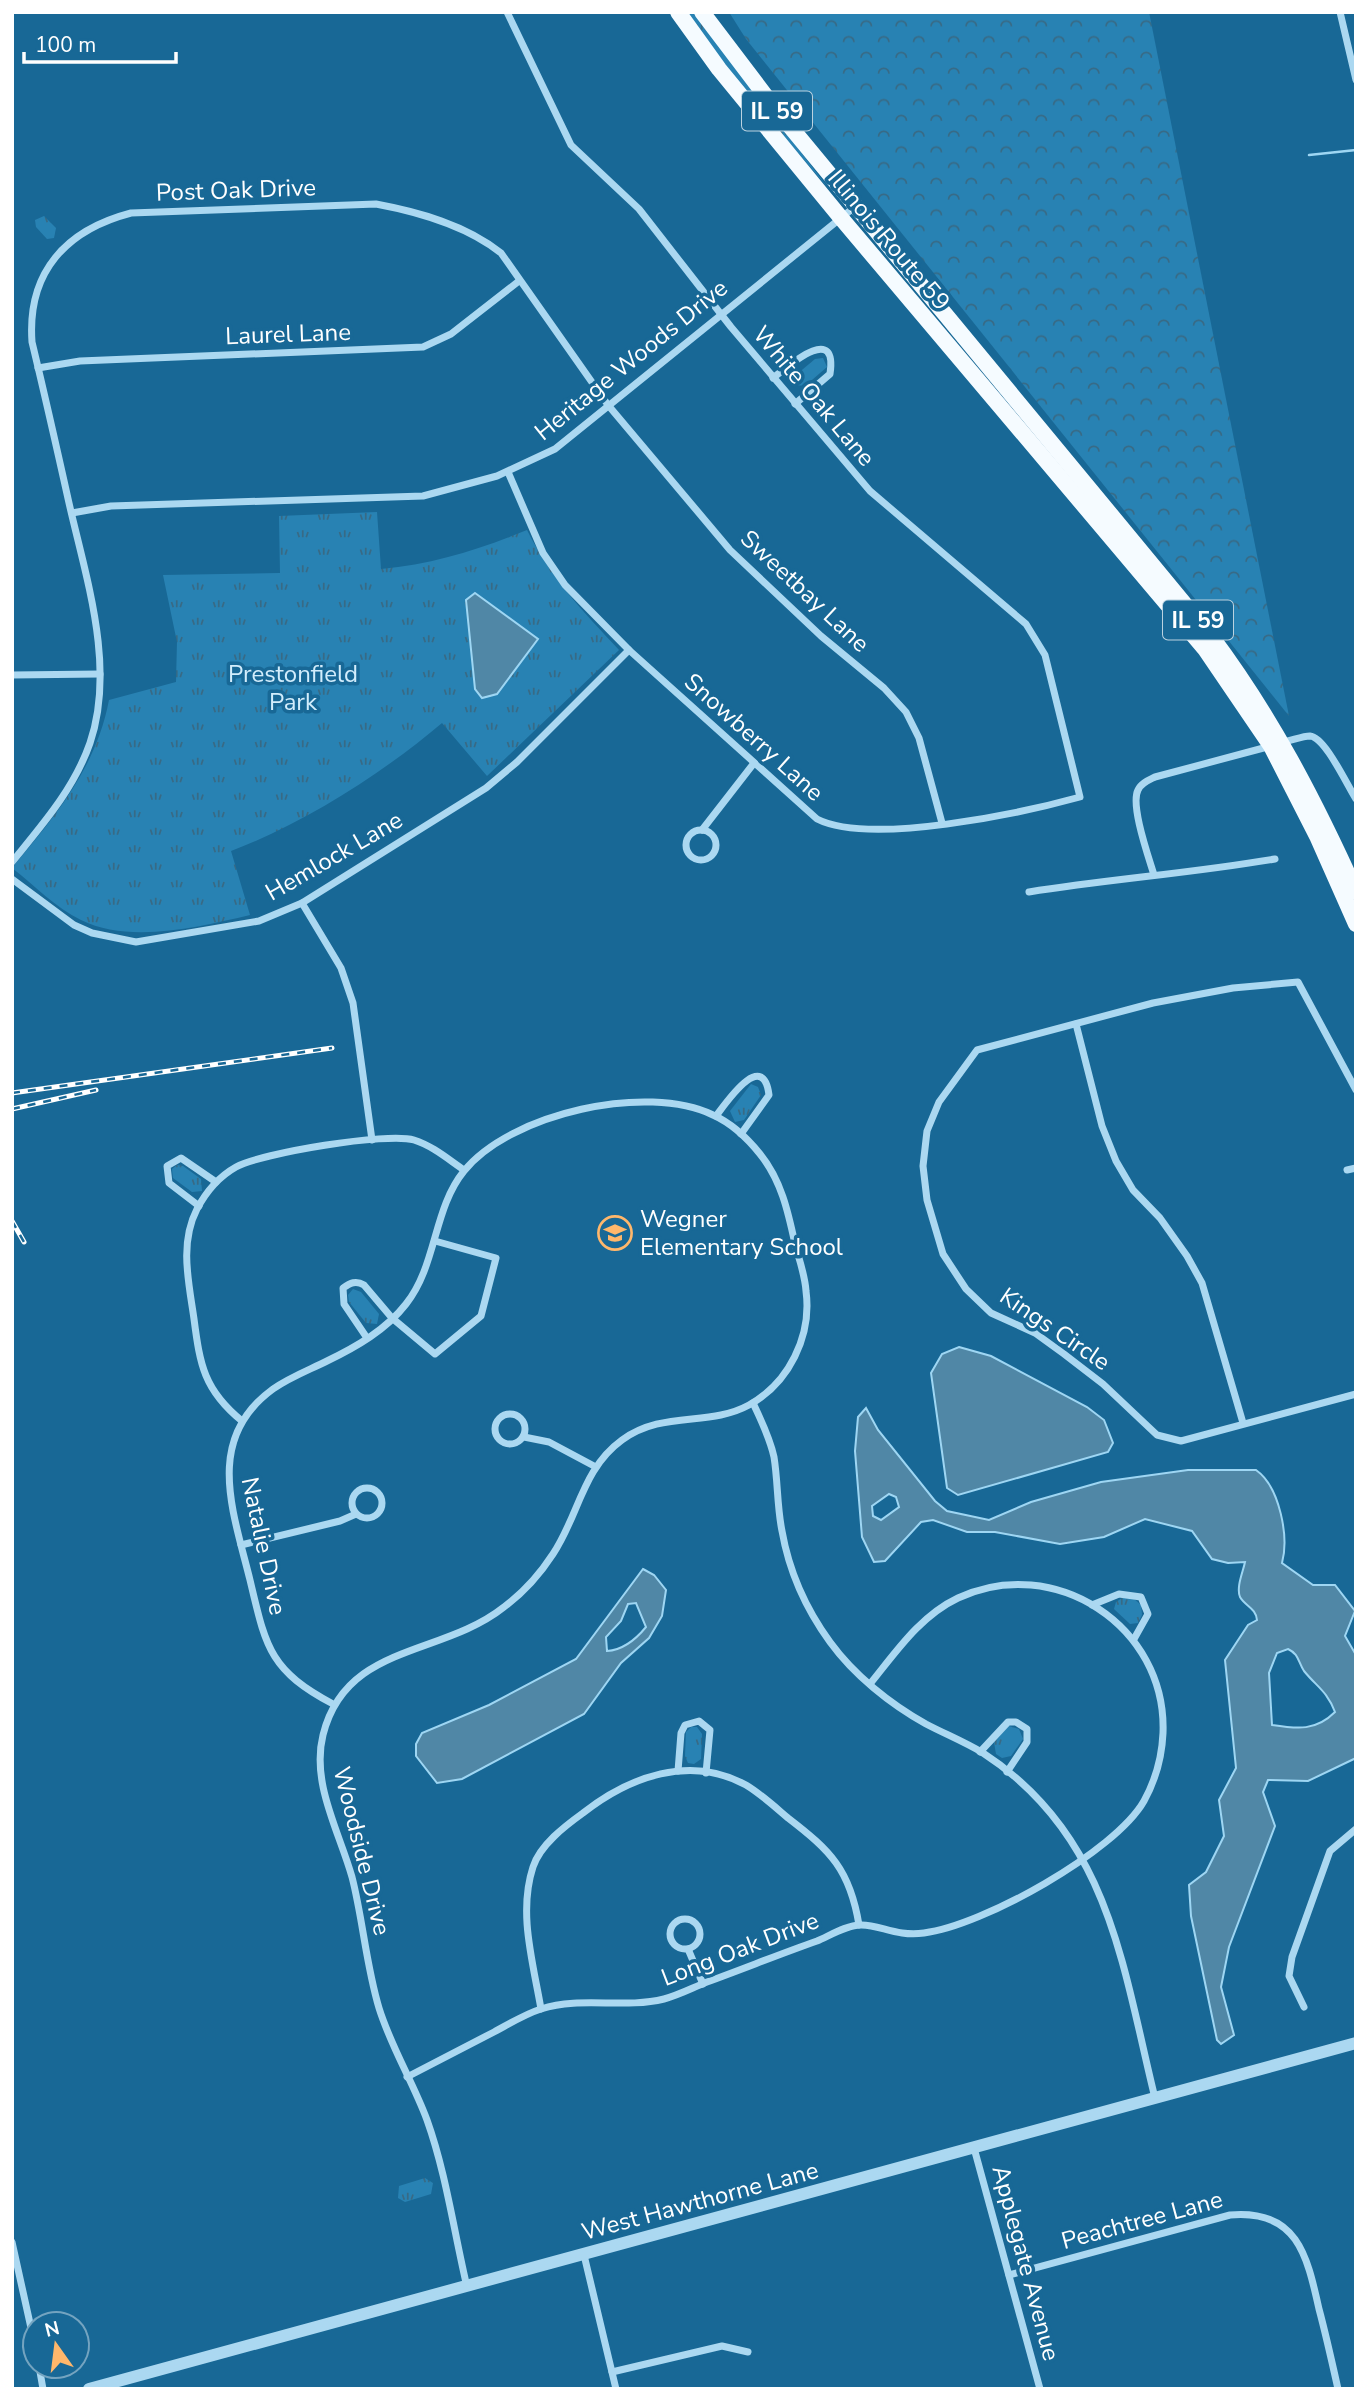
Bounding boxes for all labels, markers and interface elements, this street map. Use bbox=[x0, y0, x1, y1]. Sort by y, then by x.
scale bar bbox=[24, 21, 177, 65]
text: 100 m bbox=[35, 31, 96, 59]
road number: IL 59 bbox=[742, 92, 812, 130]
street label: Illinois Route 59 bbox=[821, 163, 957, 317]
street label: Post Oak Drive bbox=[155, 171, 317, 209]
street label: Heritage Woods Drive bbox=[528, 272, 734, 448]
street label: Laurel Lane bbox=[225, 316, 351, 352]
street label: White Oak Lane bbox=[746, 319, 882, 473]
street label: Sweetbay Lane bbox=[733, 523, 877, 659]
road number: IL 59 bbox=[1163, 600, 1233, 640]
park label: Prestonfield Park bbox=[228, 658, 358, 718]
street label: Snowberry Lane bbox=[677, 666, 831, 808]
street label: Hemlock Lane bbox=[260, 804, 408, 908]
place label: Wegner Elementary School bbox=[640, 1203, 843, 1263]
school or university icon: Wegner Elementary School bbox=[596, 1214, 634, 1252]
street label: Kings Circle bbox=[993, 1280, 1117, 1378]
street label: Natalie Drive bbox=[234, 1474, 294, 1618]
street label: Woodside Drive bbox=[326, 1763, 398, 1939]
street label: Long Oak Drive bbox=[657, 1904, 823, 1994]
street label: West Hawthorne Lane bbox=[578, 2154, 822, 2248]
street label: Applegate Avenue bbox=[985, 2162, 1067, 2364]
street label: Peachtree Lane bbox=[1058, 2183, 1226, 2257]
north arrow bbox=[21, 2310, 91, 2380]
text: N bbox=[42, 2315, 62, 2344]

